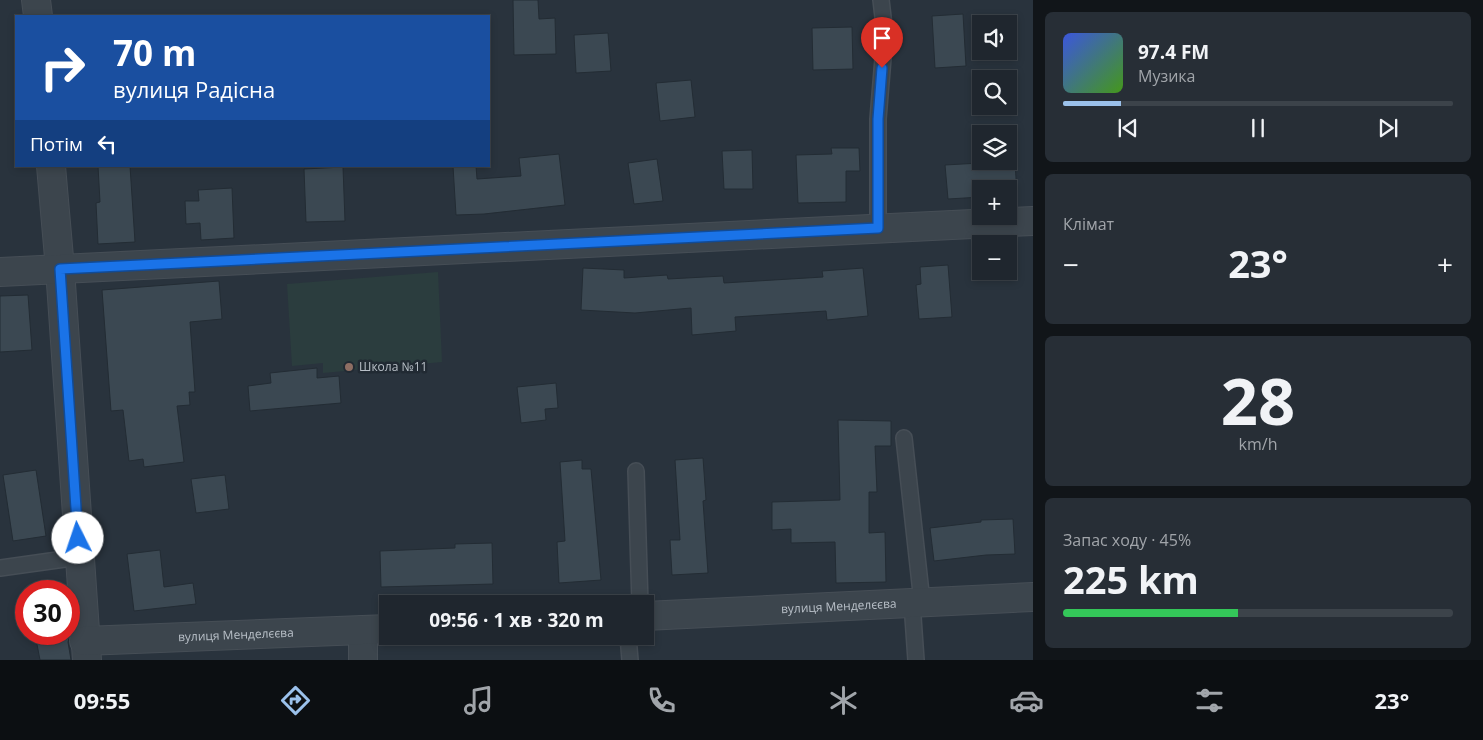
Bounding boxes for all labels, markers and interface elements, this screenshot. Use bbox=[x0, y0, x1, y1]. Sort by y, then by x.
map controls bbox=[972, 15, 1017, 280]
button: sound bbox=[972, 15, 1017, 60]
pin bbox=[861, 17, 903, 68]
icon: arrive bbox=[868, 24, 896, 52]
text: 70 m bbox=[113, 29, 196, 76]
icon: right bbox=[30, 35, 95, 100]
text: 97.4 FM bbox=[1138, 39, 1209, 65]
text: Музика bbox=[1138, 65, 1195, 87]
button: search bbox=[972, 70, 1017, 115]
text: вулиця Радісна bbox=[113, 74, 275, 104]
icon: previous bbox=[1114, 114, 1142, 142]
icon: pause bbox=[1244, 114, 1272, 142]
icon: next bbox=[1374, 114, 1402, 142]
button: layers bbox=[972, 125, 1017, 170]
icon: left bbox=[93, 130, 121, 158]
text: Потім bbox=[30, 131, 83, 157]
button: + bbox=[972, 180, 1017, 225]
text: Клімат bbox=[1063, 213, 1114, 235]
button: − bbox=[972, 235, 1017, 280]
text: 23° bbox=[1228, 237, 1288, 289]
text: − bbox=[1063, 245, 1079, 283]
text: + bbox=[1437, 245, 1453, 283]
text: 28 bbox=[1221, 356, 1295, 444]
place label: Школа №11 bbox=[359, 358, 427, 375]
marker: Школа №11 bbox=[343, 361, 355, 373]
text: km/h bbox=[1239, 433, 1277, 455]
position arrow bbox=[51, 511, 103, 563]
text: Запас ходу · 45% bbox=[1063, 529, 1191, 551]
text: 225 km bbox=[1063, 553, 1199, 605]
speed limit sign: 30 bbox=[15, 580, 80, 645]
street label: вулиця Менделєєва bbox=[780, 595, 897, 617]
text: 09:56 · 1 хв · 320 m bbox=[429, 607, 604, 633]
street label: вулиця Менделєєва bbox=[178, 624, 294, 645]
icon: directions bbox=[278, 683, 313, 718]
icon: music bbox=[461, 683, 496, 718]
icon: phone bbox=[644, 683, 679, 718]
icon: climate bbox=[826, 683, 861, 718]
icon: car bbox=[1009, 683, 1044, 718]
icon: filters bbox=[1192, 683, 1227, 718]
text: 09:55 bbox=[74, 685, 130, 715]
text: 23° bbox=[1374, 685, 1409, 715]

